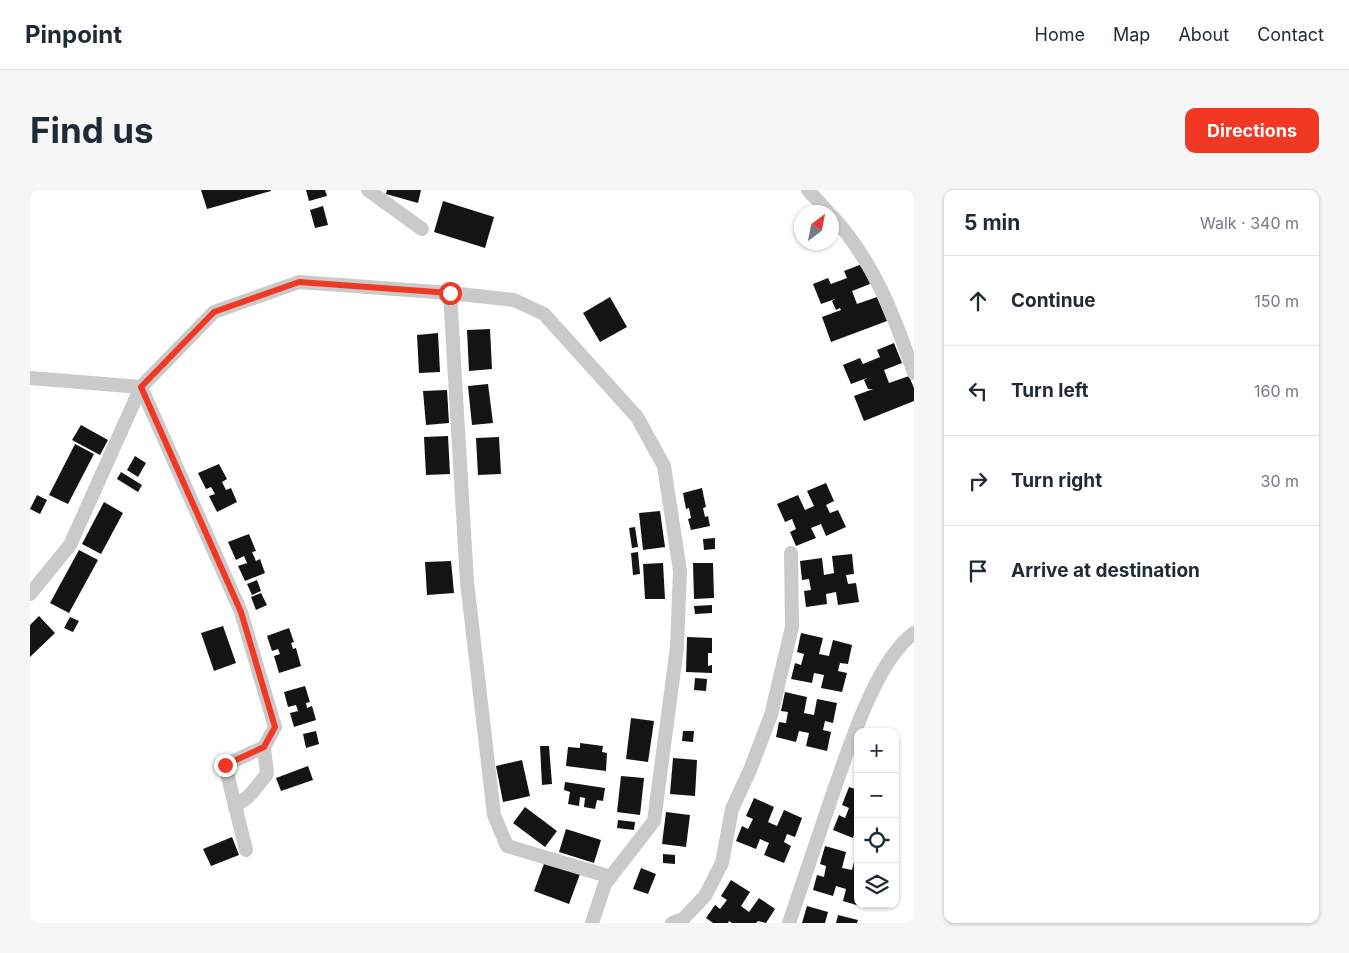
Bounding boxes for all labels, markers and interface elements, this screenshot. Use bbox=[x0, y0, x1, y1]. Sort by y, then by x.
text: Pinpoint bbox=[25, 20, 122, 49]
text: Home bbox=[1035, 24, 1085, 45]
text: Map bbox=[1113, 24, 1150, 45]
text: About bbox=[1178, 24, 1229, 45]
text: Contact bbox=[1257, 24, 1324, 45]
button: Directions bbox=[1185, 108, 1319, 153]
text: Find us bbox=[30, 109, 154, 151]
north arrow bbox=[794, 205, 839, 250]
text: 5 min bbox=[964, 210, 1020, 235]
text: Walk · 340 m bbox=[1200, 213, 1299, 233]
route start bbox=[439, 282, 462, 305]
icon: ahead bbox=[964, 287, 992, 315]
text: Continue bbox=[1011, 289, 1096, 312]
text: 150 m bbox=[1254, 291, 1299, 311]
icon: left bbox=[964, 377, 992, 405]
text: Turn left bbox=[1011, 379, 1089, 402]
text: 160 m bbox=[1254, 381, 1299, 401]
icon: right bbox=[964, 467, 992, 495]
text: Turn right bbox=[1011, 469, 1102, 492]
text: 30 m bbox=[1261, 471, 1299, 491]
icon: arrive bbox=[964, 557, 992, 585]
text: Arrive at destination bbox=[1011, 559, 1200, 582]
map controls bbox=[854, 728, 899, 908]
button: + bbox=[854, 728, 899, 773]
route end bbox=[214, 754, 237, 777]
button: − bbox=[854, 773, 899, 818]
button: locate bbox=[854, 818, 899, 863]
button: layers bbox=[854, 863, 899, 908]

